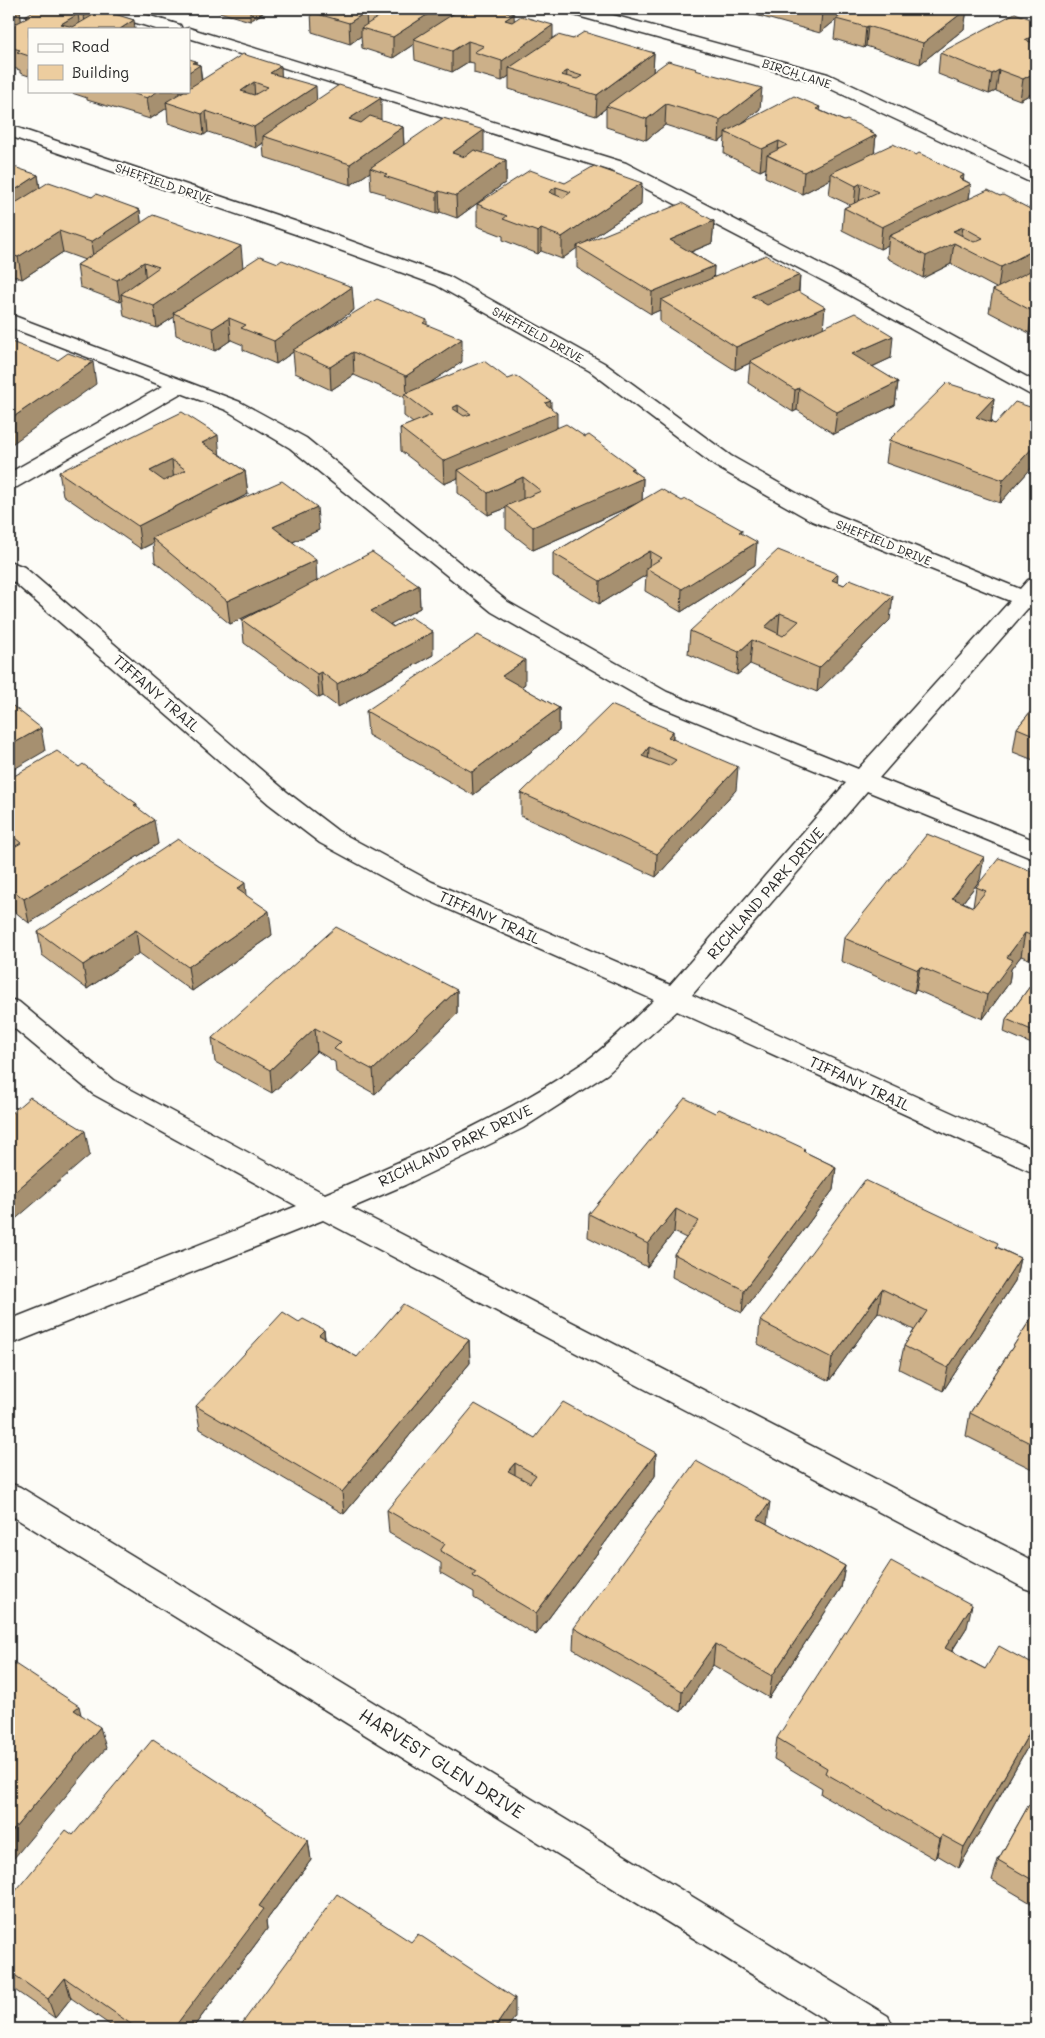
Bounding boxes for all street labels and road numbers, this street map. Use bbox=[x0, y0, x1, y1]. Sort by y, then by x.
street label: BIRCH LANE bbox=[760, 54, 834, 92]
street label: SHEFFIELD DRIVE bbox=[113, 159, 215, 207]
street label: SHEFFIELD DRIVE bbox=[490, 302, 587, 366]
street label: SHEFFIELD DRIVE bbox=[834, 515, 934, 569]
street label: TIFFANY TRAIL bbox=[109, 650, 205, 736]
street label: RICHLAND PARK DRIVE bbox=[702, 823, 828, 963]
street label: TIFFANY TRAIL bbox=[436, 886, 544, 948]
street label: TIFFANY TRAIL bbox=[806, 1051, 914, 1115]
street label: RICHLAND PARK DRIVE bbox=[375, 1099, 536, 1191]
street label: HARVEST GLEN DRIVE bbox=[355, 1702, 529, 1824]

